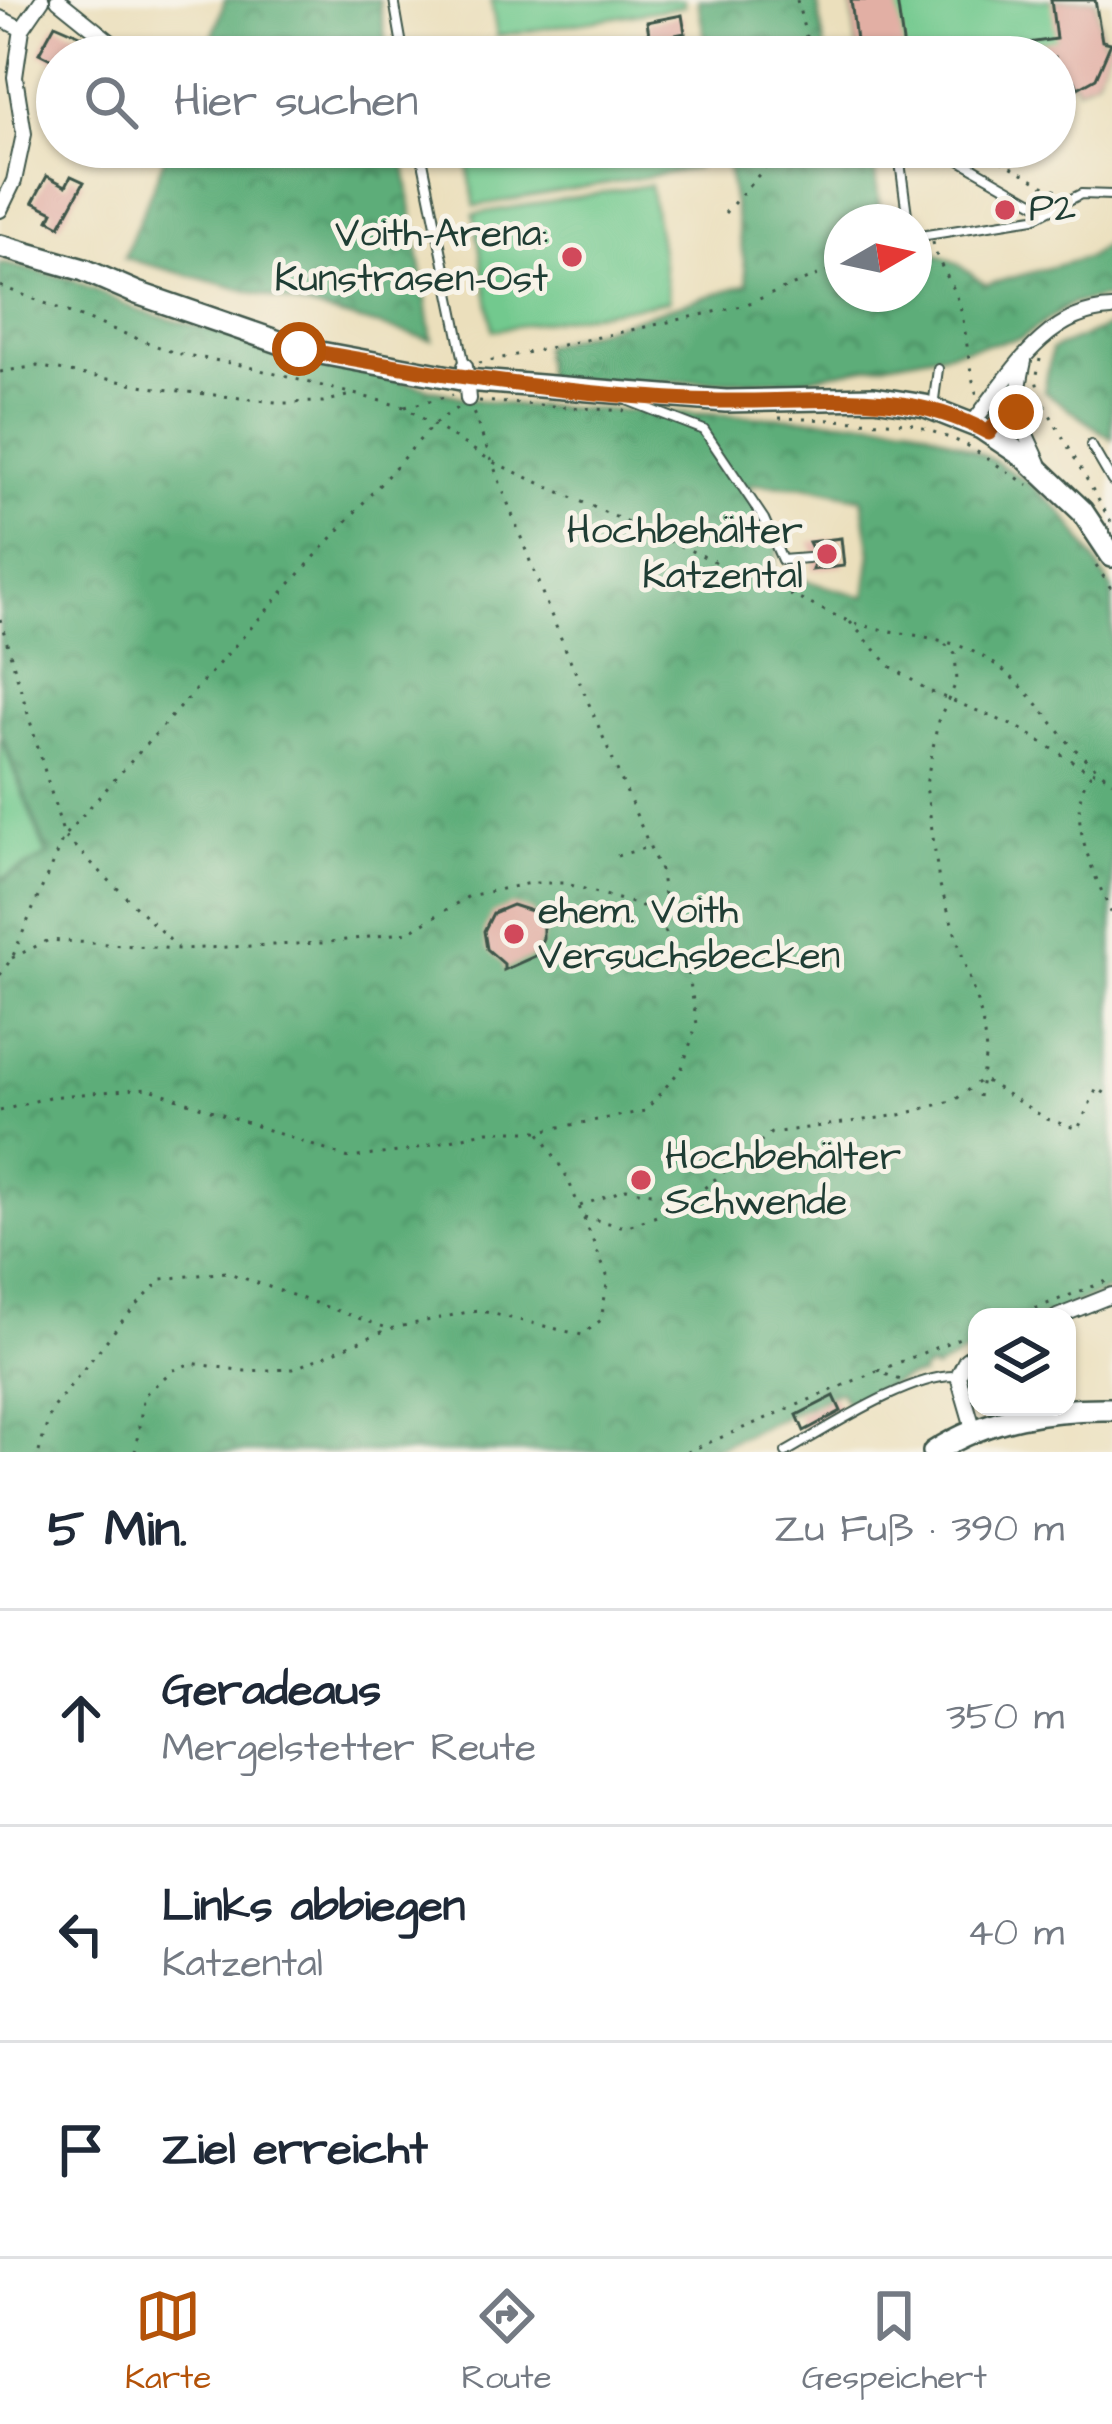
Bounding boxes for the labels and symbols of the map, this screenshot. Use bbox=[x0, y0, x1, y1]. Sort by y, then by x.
place label: P2 bbox=[1029, 183, 1076, 237]
marker: P2 bbox=[992, 197, 1018, 223]
north arrow bbox=[824, 204, 932, 312]
place label: Voith-Arena: Kunstrasen-Ost bbox=[275, 208, 548, 307]
marker: Voith-Arena: Kunstrasen-Ost bbox=[559, 244, 585, 270]
route start bbox=[272, 322, 326, 376]
route end bbox=[989, 385, 1043, 439]
place label: Hochbehälter Katzental bbox=[567, 505, 803, 604]
marker: Hochbehälter Katzental bbox=[814, 541, 840, 567]
place label: ehem. Voith Versuchsbecken bbox=[538, 885, 840, 984]
marker: ehem. Voith Versuchsbecken bbox=[501, 921, 527, 947]
place label: Hochbehälter Schwende bbox=[665, 1131, 901, 1230]
marker: Hochbehälter Schwende bbox=[628, 1167, 654, 1193]

